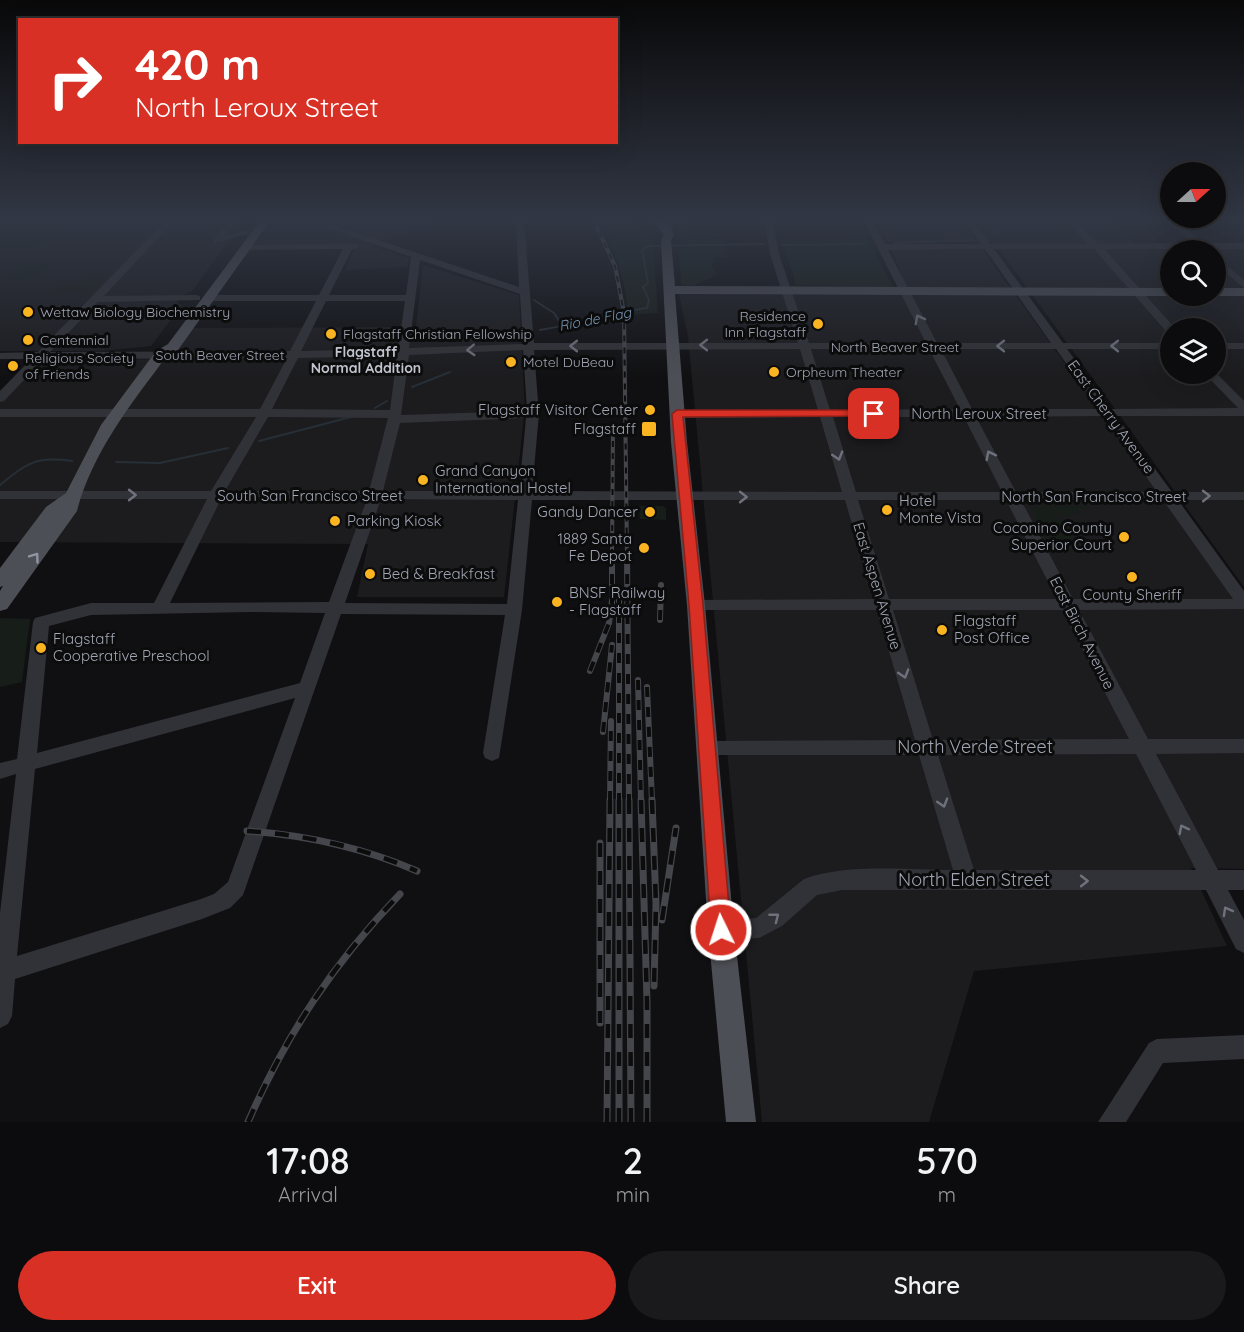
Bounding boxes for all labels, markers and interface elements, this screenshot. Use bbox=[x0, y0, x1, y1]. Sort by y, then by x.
text: 420 m bbox=[135, 38, 260, 91]
icon: right bbox=[36, 42, 114, 120]
text: North Leroux Street bbox=[135, 90, 379, 124]
north arrow bbox=[1160, 162, 1226, 228]
map controls bbox=[1160, 162, 1226, 384]
button: search bbox=[1160, 240, 1226, 306]
place label: Wettaw Biology Biochemistry bbox=[40, 303, 230, 321]
water label: Rio de Flag bbox=[557, 303, 634, 335]
marker: Wettaw Biology Biochemistry bbox=[21, 305, 35, 319]
place label: Residence Inn Flagstaff bbox=[724, 307, 806, 341]
one-way arrow bbox=[915, 315, 926, 325]
marker: Residence Inn Flagstaff bbox=[811, 317, 825, 331]
button: layers bbox=[1160, 318, 1226, 384]
place label: Flagstaff Christian Fellowship bbox=[343, 325, 532, 343]
marker: Flagstaff Christian Fellowship bbox=[324, 327, 338, 341]
place label: Centennial bbox=[40, 331, 109, 349]
marker: Centennial bbox=[21, 333, 35, 347]
street label: North Beaver Street bbox=[831, 338, 960, 356]
one-way arrow bbox=[700, 339, 709, 351]
one-way arrow bbox=[570, 340, 579, 352]
one-way arrow bbox=[996, 340, 1005, 352]
one-way arrow bbox=[1110, 340, 1119, 352]
district label: Flagstaff Normal Addition bbox=[311, 343, 421, 377]
one-way arrow bbox=[466, 343, 475, 356]
street label: South Beaver Street bbox=[156, 346, 285, 364]
place label: Religious Society of Friends bbox=[25, 349, 134, 383]
place label: Motel DuBeau bbox=[523, 353, 614, 371]
marker: Motel DuBeau bbox=[504, 355, 518, 369]
street label: East Cherry Avenue bbox=[1064, 356, 1159, 477]
marker: Religious Society of Friends bbox=[6, 359, 20, 373]
place label: Orpheum Theater bbox=[786, 363, 902, 381]
marker: Orpheum Theater bbox=[767, 365, 781, 379]
pin bbox=[848, 388, 899, 439]
icon: arrive bbox=[857, 397, 890, 430]
place label: Flagstaff Visitor Center bbox=[478, 400, 638, 419]
marker: Flagstaff Visitor Center bbox=[643, 403, 657, 417]
street label: North Leroux Street bbox=[911, 404, 1047, 423]
place label: Flagstaff bbox=[574, 419, 636, 438]
marker: Flagstaff bbox=[640, 420, 658, 438]
one-way arrow bbox=[831, 450, 843, 461]
one-way arrow bbox=[986, 451, 997, 462]
place label: Grand Canyon International Hostel bbox=[435, 461, 571, 497]
marker: Grand Canyon International Hostel bbox=[416, 473, 430, 487]
street label: South San Francisco Street bbox=[217, 486, 403, 505]
street label: North San Francisco Street bbox=[1001, 487, 1187, 506]
one-way arrow bbox=[127, 489, 136, 501]
one-way arrow bbox=[1201, 490, 1210, 503]
one-way arrow bbox=[739, 491, 748, 503]
place label: Hotel Monte Vista bbox=[899, 491, 981, 527]
place label: Gandy Dancer bbox=[537, 502, 638, 521]
marker: Hotel Monte Vista bbox=[880, 503, 894, 517]
marker: Gandy Dancer bbox=[643, 505, 657, 519]
place label: Parking Kiosk bbox=[347, 511, 442, 530]
marker: Parking Kiosk bbox=[328, 514, 342, 528]
place label: Coconino County Superior Court bbox=[993, 518, 1112, 554]
street label: East Aspen Avenue bbox=[849, 520, 906, 652]
place label: 1889 Santa Fe Depot bbox=[557, 529, 632, 565]
marker: Coconino County Superior Court bbox=[1117, 530, 1131, 544]
marker: 1889 Santa Fe Depot bbox=[637, 541, 651, 555]
one-way arrow bbox=[28, 553, 39, 564]
place label: Bed & Breakfast bbox=[382, 564, 495, 583]
marker: Bed & Breakfast bbox=[363, 567, 377, 581]
marker: County Sheriff bbox=[1125, 570, 1139, 584]
street label: East Birch Avenue bbox=[1046, 573, 1119, 692]
place label: BNSF Railway - Flagstaff bbox=[569, 583, 665, 619]
place label: County Sheriff bbox=[1083, 585, 1182, 604]
marker: BNSF Railway - Flagstaff bbox=[550, 595, 564, 609]
place label: Flagstaff Post Office bbox=[954, 611, 1030, 647]
marker: Flagstaff Post Office bbox=[935, 623, 949, 637]
place label: Flagstaff Cooperative Preschool bbox=[53, 629, 210, 665]
marker: Flagstaff Cooperative Preschool bbox=[34, 641, 48, 655]
one-way arrow bbox=[897, 668, 909, 679]
street label: North Verde Street bbox=[897, 735, 1053, 758]
one-way arrow bbox=[936, 798, 948, 808]
one-way arrow bbox=[1179, 824, 1191, 835]
street label: North Elden Street bbox=[898, 868, 1050, 891]
one-way arrow bbox=[1080, 875, 1089, 887]
position arrow bbox=[689, 898, 753, 962]
one-way arrow bbox=[1223, 907, 1234, 917]
one-way arrow bbox=[769, 913, 780, 924]
text: 17:08 bbox=[266, 1138, 350, 1183]
text: 2 bbox=[623, 1138, 643, 1183]
text: 570 bbox=[916, 1138, 978, 1183]
text: Arrival bbox=[278, 1182, 338, 1207]
text: min bbox=[616, 1182, 650, 1207]
text: m bbox=[938, 1182, 956, 1207]
button: Exit bbox=[18, 1251, 616, 1320]
button: Share bbox=[628, 1251, 1226, 1320]

